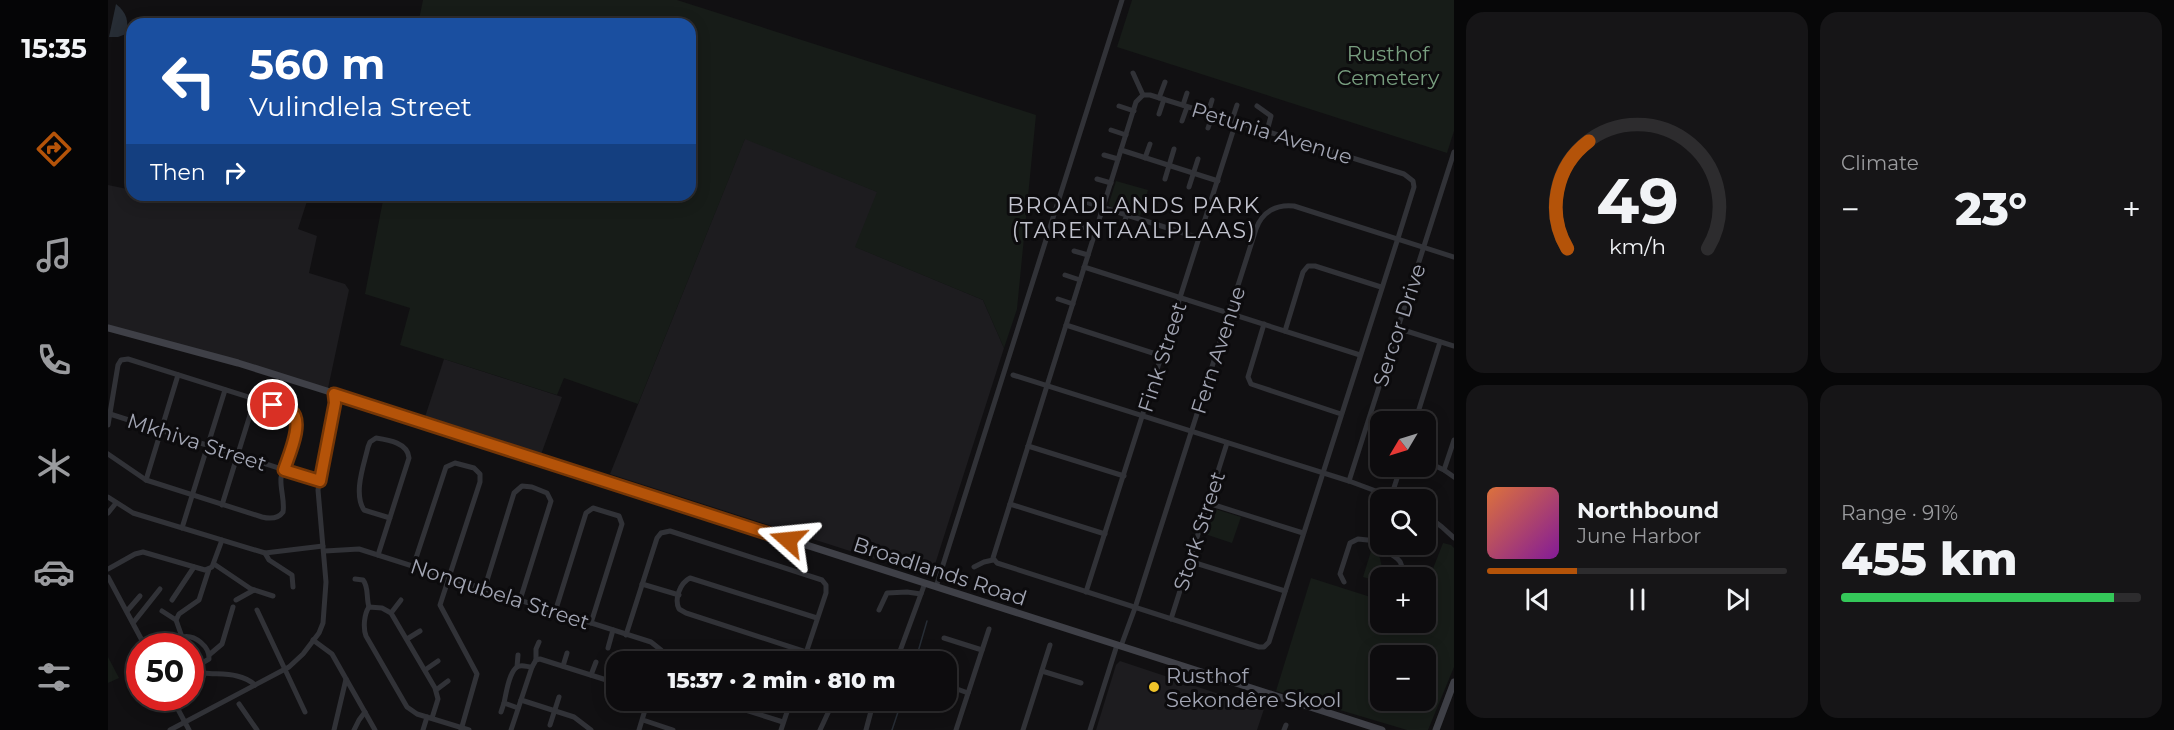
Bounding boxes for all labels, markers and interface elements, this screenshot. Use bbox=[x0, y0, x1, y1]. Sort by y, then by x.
text: 15:35 bbox=[21, 32, 87, 65]
text: 560 m bbox=[249, 38, 385, 90]
park label: Rusthof Cemetery bbox=[1337, 41, 1440, 90]
icon: left bbox=[150, 42, 228, 120]
text: Vulindlela Street bbox=[249, 90, 472, 123]
street label: Petunia Avenue bbox=[1188, 97, 1356, 169]
icon: directions bbox=[33, 128, 75, 170]
text: Climate bbox=[1841, 151, 1919, 175]
icon: right bbox=[218, 156, 251, 189]
text: Then bbox=[150, 159, 206, 186]
text: 49 bbox=[1596, 163, 1678, 239]
text: 23° bbox=[1955, 181, 2027, 236]
text: − bbox=[1841, 189, 1860, 229]
text: + bbox=[2122, 189, 2141, 229]
district label: BROADLANDS PARK (TARENTAALPLAAS) bbox=[1007, 192, 1261, 244]
icon: music bbox=[33, 234, 75, 276]
text: km/h bbox=[1608, 234, 1666, 260]
street label: Sercor Drive bbox=[1367, 261, 1431, 389]
street label: Fern Avenue bbox=[1186, 283, 1250, 417]
street label: Fink Street bbox=[1132, 299, 1192, 415]
icon: phone bbox=[33, 339, 75, 381]
pin bbox=[247, 379, 298, 430]
icon: arrive bbox=[256, 388, 289, 421]
street label: Mkhiva Street bbox=[124, 408, 270, 476]
north arrow bbox=[1370, 411, 1436, 477]
map controls bbox=[1370, 411, 1436, 711]
icon: climate bbox=[33, 445, 75, 487]
street label: Stork Street bbox=[1168, 468, 1230, 594]
button: search bbox=[1370, 489, 1436, 555]
text: Northbound bbox=[1577, 497, 1719, 524]
text: Range · 91% bbox=[1841, 501, 1958, 525]
position arrow bbox=[756, 508, 820, 572]
text: June Harbor bbox=[1577, 524, 1701, 548]
street label: Broadlands Road bbox=[850, 531, 1030, 611]
text: 455 km bbox=[1841, 531, 2017, 586]
icon: car bbox=[33, 551, 75, 593]
street label: Nonqubela Street bbox=[407, 553, 593, 635]
button: + bbox=[1370, 567, 1436, 633]
icon: previous bbox=[1521, 583, 1554, 616]
icon: pause bbox=[1621, 583, 1654, 616]
icon: next bbox=[1721, 583, 1754, 616]
speed limit sign: 50 bbox=[126, 633, 204, 711]
button: − bbox=[1370, 645, 1436, 711]
icon: filters bbox=[33, 656, 75, 698]
place label: Rusthof Sekondêre Skool bbox=[1166, 663, 1341, 712]
text: 15:37 · 2 min · 810 m bbox=[667, 667, 896, 694]
marker: Rusthof Sekondêre Skool bbox=[1147, 680, 1161, 694]

